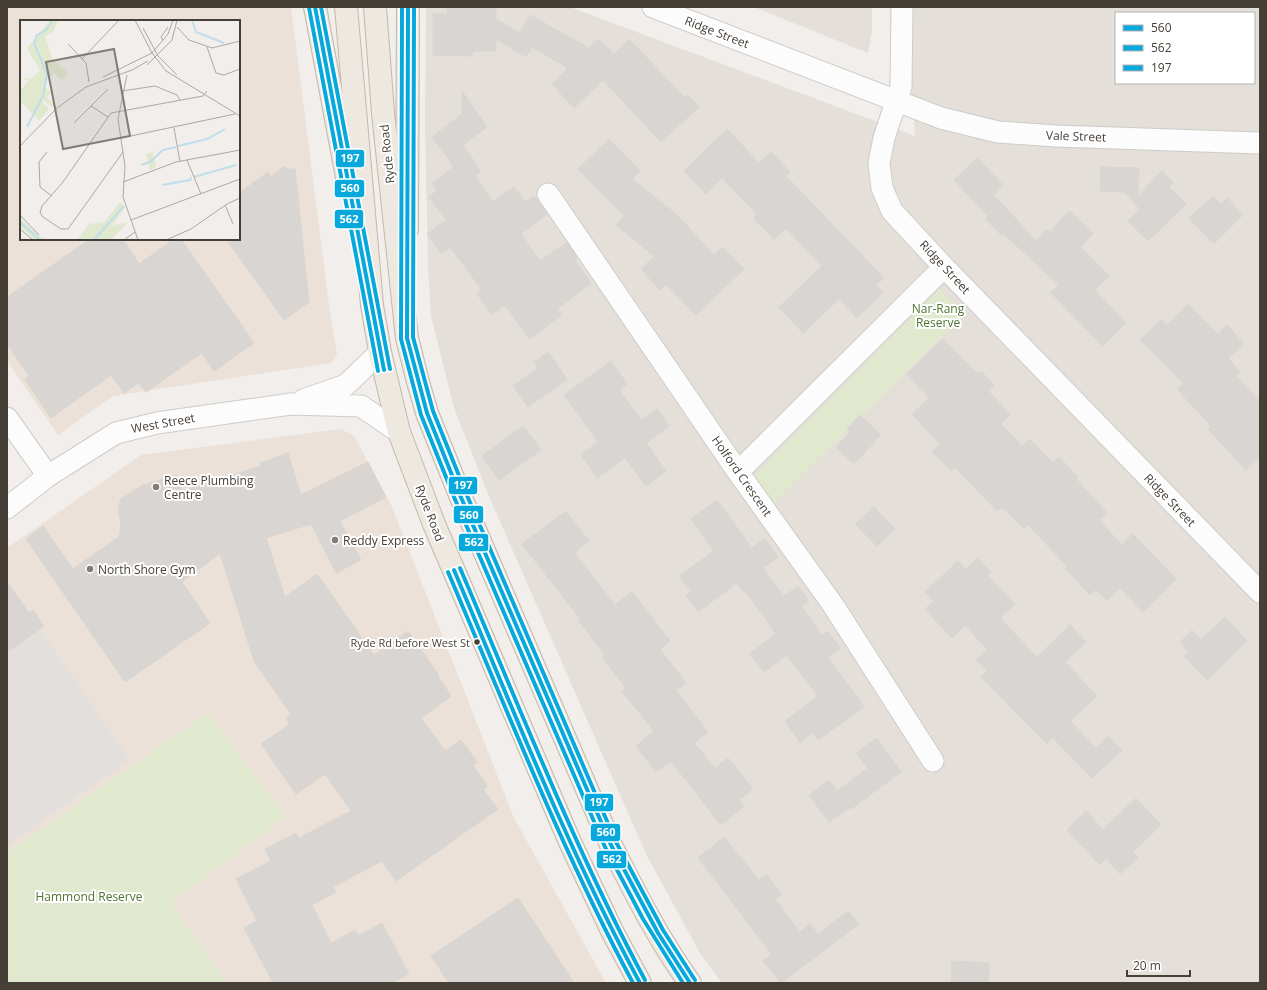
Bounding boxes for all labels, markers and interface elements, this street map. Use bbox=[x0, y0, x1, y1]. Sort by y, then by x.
street label: Ridge Street bbox=[682, 12, 752, 52]
legend bbox=[1115, 12, 1255, 84]
text: 560 bbox=[1151, 19, 1172, 36]
inset map bbox=[20, 20, 240, 240]
text: 562 bbox=[1151, 39, 1172, 56]
text: 197 bbox=[1151, 59, 1172, 76]
street label: Ryde Road bbox=[375, 124, 399, 184]
street label: Vale Street bbox=[1046, 126, 1106, 146]
line badge: 197 bbox=[335, 149, 365, 168]
text: 197 bbox=[341, 150, 359, 165]
line badge: 560 bbox=[334, 179, 365, 198]
text: 560 bbox=[341, 180, 359, 195]
line badge: 562 bbox=[334, 209, 364, 229]
text: 562 bbox=[340, 211, 358, 226]
street label: Ridge Street bbox=[916, 236, 974, 298]
park label: Nar-Rang Reserve bbox=[912, 300, 965, 331]
street label: West Street bbox=[130, 409, 196, 437]
street label: Holford Crescent bbox=[708, 432, 776, 520]
street label: Ridge Street bbox=[1140, 470, 1200, 530]
place label: Reece Plumbing Centre bbox=[164, 472, 254, 503]
line badge: 197 bbox=[448, 476, 478, 495]
text: 197 bbox=[454, 477, 472, 492]
marker: Reece Plumbing Centre bbox=[151, 482, 161, 492]
street label: Ryde Road bbox=[411, 482, 449, 544]
line badge: 560 bbox=[453, 505, 484, 524]
text: 560 bbox=[460, 507, 478, 522]
place label: Reddy Express bbox=[343, 532, 425, 549]
line badge: 562 bbox=[458, 533, 489, 552]
text: 562 bbox=[465, 534, 483, 549]
marker: Reddy Express bbox=[330, 535, 340, 545]
place label: North Shore Gym bbox=[98, 561, 196, 578]
marker: North Shore Gym bbox=[85, 564, 95, 574]
place label: Ryde Rd before West St bbox=[350, 635, 470, 650]
marker: Ryde Rd before West St bbox=[472, 637, 482, 647]
line badge: 197 bbox=[584, 793, 614, 812]
text: 197 bbox=[590, 794, 608, 809]
line badge: 560 bbox=[590, 823, 621, 842]
text: 560 bbox=[597, 824, 615, 839]
line badge: 562 bbox=[596, 850, 627, 869]
text: 562 bbox=[603, 851, 621, 866]
park label: Hammond Reserve bbox=[35, 888, 143, 905]
scale bar bbox=[1127, 952, 1190, 978]
text: 20 m bbox=[1133, 957, 1161, 974]

